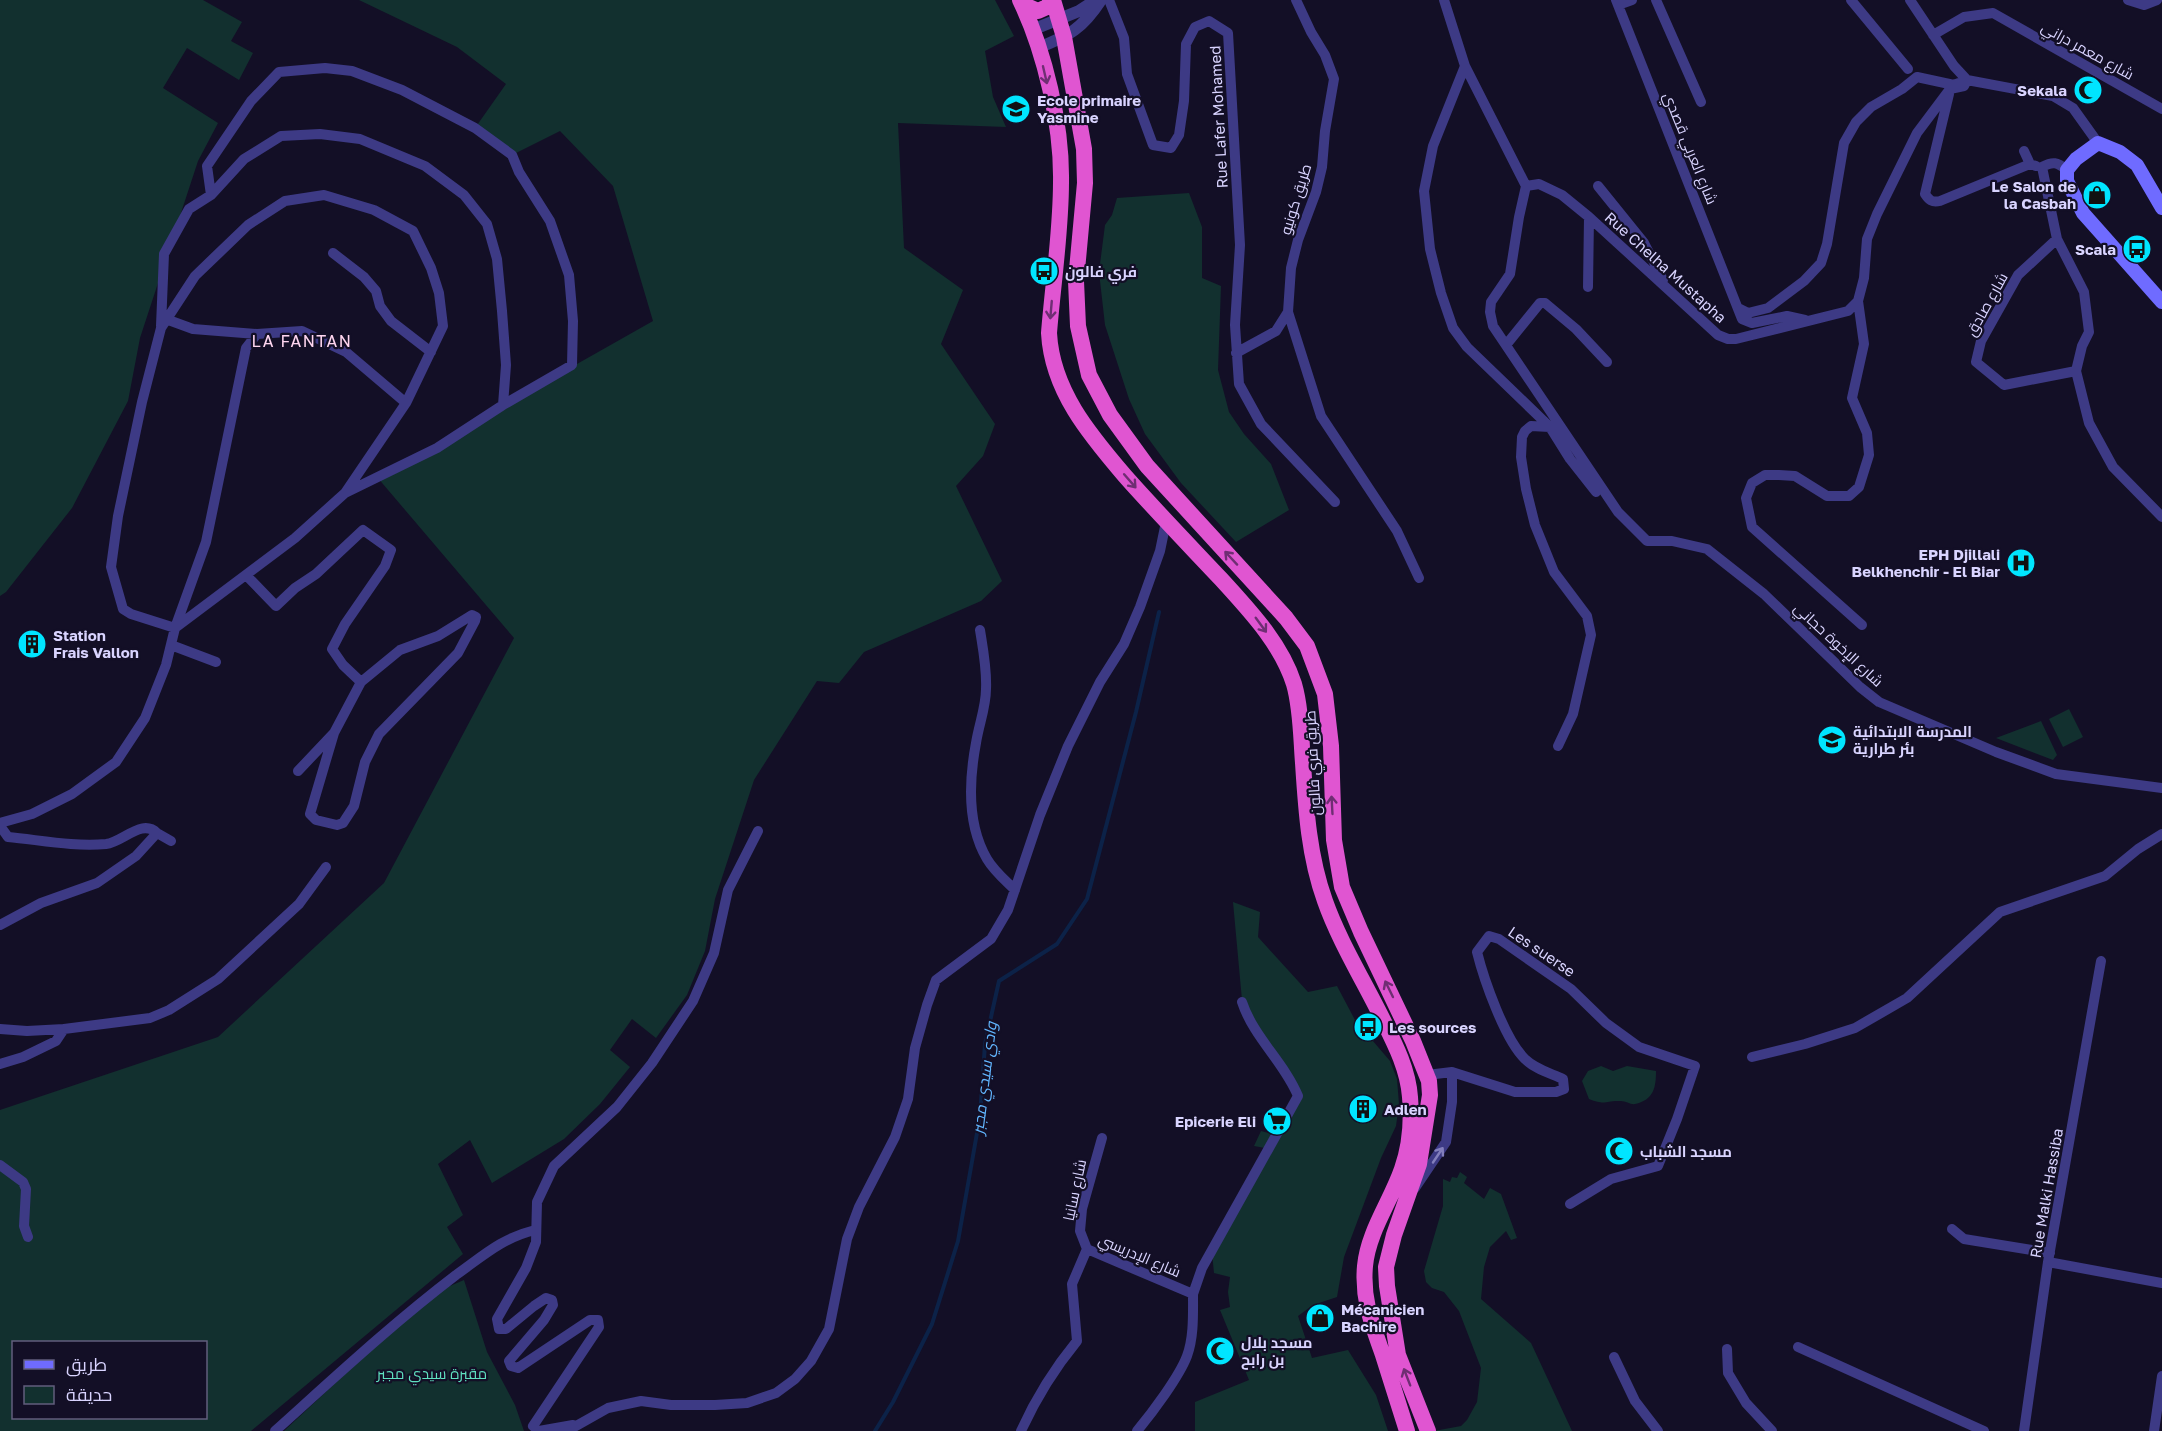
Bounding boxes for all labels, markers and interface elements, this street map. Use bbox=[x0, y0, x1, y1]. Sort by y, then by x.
street label: شارع معمر دراني bbox=[2037, 17, 2137, 86]
street label: Rue Lafer Mohamed bbox=[1205, 45, 1231, 189]
one-way arrow bbox=[1040, 66, 1052, 85]
mosque icon: Sekala bbox=[2072, 74, 2104, 106]
place label: Sekala bbox=[2017, 81, 2067, 99]
street label: شارع العربي قصدي bbox=[1657, 89, 1722, 208]
place label: Ecole primaire Yasmine bbox=[1037, 91, 1141, 126]
school or university icon: Ecole primaire Yasmine bbox=[1000, 93, 1032, 125]
street label: طريق كونيو bbox=[1276, 161, 1316, 237]
place label: Le Salon de la Casbah bbox=[1991, 177, 2076, 212]
shop icon: Le Salon de la Casbah bbox=[2081, 179, 2113, 211]
street label: Rue Chelha Mustapha bbox=[1602, 208, 1730, 326]
bus stop icon: Scala bbox=[2121, 233, 2153, 265]
place label: Scala bbox=[2075, 240, 2116, 258]
bus stop icon: فري فالون bbox=[1028, 255, 1060, 287]
place label: فري فالون bbox=[1065, 262, 1137, 284]
street label: شارع صادق bbox=[1961, 269, 2013, 340]
one-way arrow bbox=[1045, 300, 1056, 320]
district label: LA FANTAN bbox=[252, 331, 352, 351]
one-way arrow bbox=[1123, 473, 1137, 488]
place label: EPH Djillali Belkhenchir - El Biar bbox=[1852, 545, 2000, 580]
hospital icon: EPH Djillali Belkhenchir - El Biar bbox=[2005, 547, 2037, 579]
one-way arrow bbox=[1224, 550, 1239, 565]
street label: شارع الإخوة حجاني bbox=[1788, 598, 1887, 693]
one-way arrow bbox=[1255, 617, 1267, 633]
place label: Station Frais Vallon bbox=[53, 626, 139, 661]
building icon: Station Frais Vallon bbox=[16, 628, 48, 660]
street label: طريق فري فالون bbox=[1300, 710, 1328, 816]
place label: المدرسة الابتدائية بئر طرارية bbox=[1853, 722, 1972, 758]
school or university icon: المدرسة الابتدائية بئر طرارية bbox=[1816, 724, 1848, 756]
one-way arrow bbox=[1327, 795, 1338, 815]
street label: Les suerse bbox=[1505, 922, 1579, 980]
one-way arrow bbox=[1383, 980, 1395, 998]
bus stop icon: Les sources bbox=[1352, 1011, 1384, 1043]
place label: Les sources bbox=[1389, 1018, 1476, 1036]
water label: وادي سيدي مجبر bbox=[967, 1019, 1004, 1138]
building icon: Adlen bbox=[1347, 1093, 1379, 1125]
place label: Adlen bbox=[1384, 1100, 1427, 1118]
supermarket icon: Epicerie Eli bbox=[1261, 1105, 1293, 1137]
place label: Epicerie Eli bbox=[1175, 1112, 1256, 1130]
street label: Rue Malki Hassiba bbox=[2026, 1127, 2066, 1259]
mosque icon: مسجد الشباب bbox=[1603, 1135, 1635, 1167]
place label: مسجد الشباب bbox=[1640, 1142, 1732, 1160]
one-way arrow bbox=[1432, 1147, 1444, 1163]
street label: شارع سانيا bbox=[1059, 1158, 1092, 1223]
street label: شارع الإدريسي bbox=[1095, 1230, 1184, 1284]
place label: Mécanicien Bachire bbox=[1341, 1300, 1424, 1335]
shop icon: Mécanicien Bachire bbox=[1304, 1302, 1336, 1334]
place label: مسجد بلال بن رابح bbox=[1241, 1333, 1312, 1370]
mosque icon: مسجد بلال بن رابح bbox=[1204, 1335, 1236, 1367]
legend bbox=[12, 1341, 207, 1419]
text: طريق bbox=[66, 1353, 107, 1377]
park label: مقبرة سيدي مجبر bbox=[376, 1364, 487, 1386]
one-way arrow bbox=[1400, 1368, 1411, 1386]
text: حديقة bbox=[66, 1383, 112, 1405]

